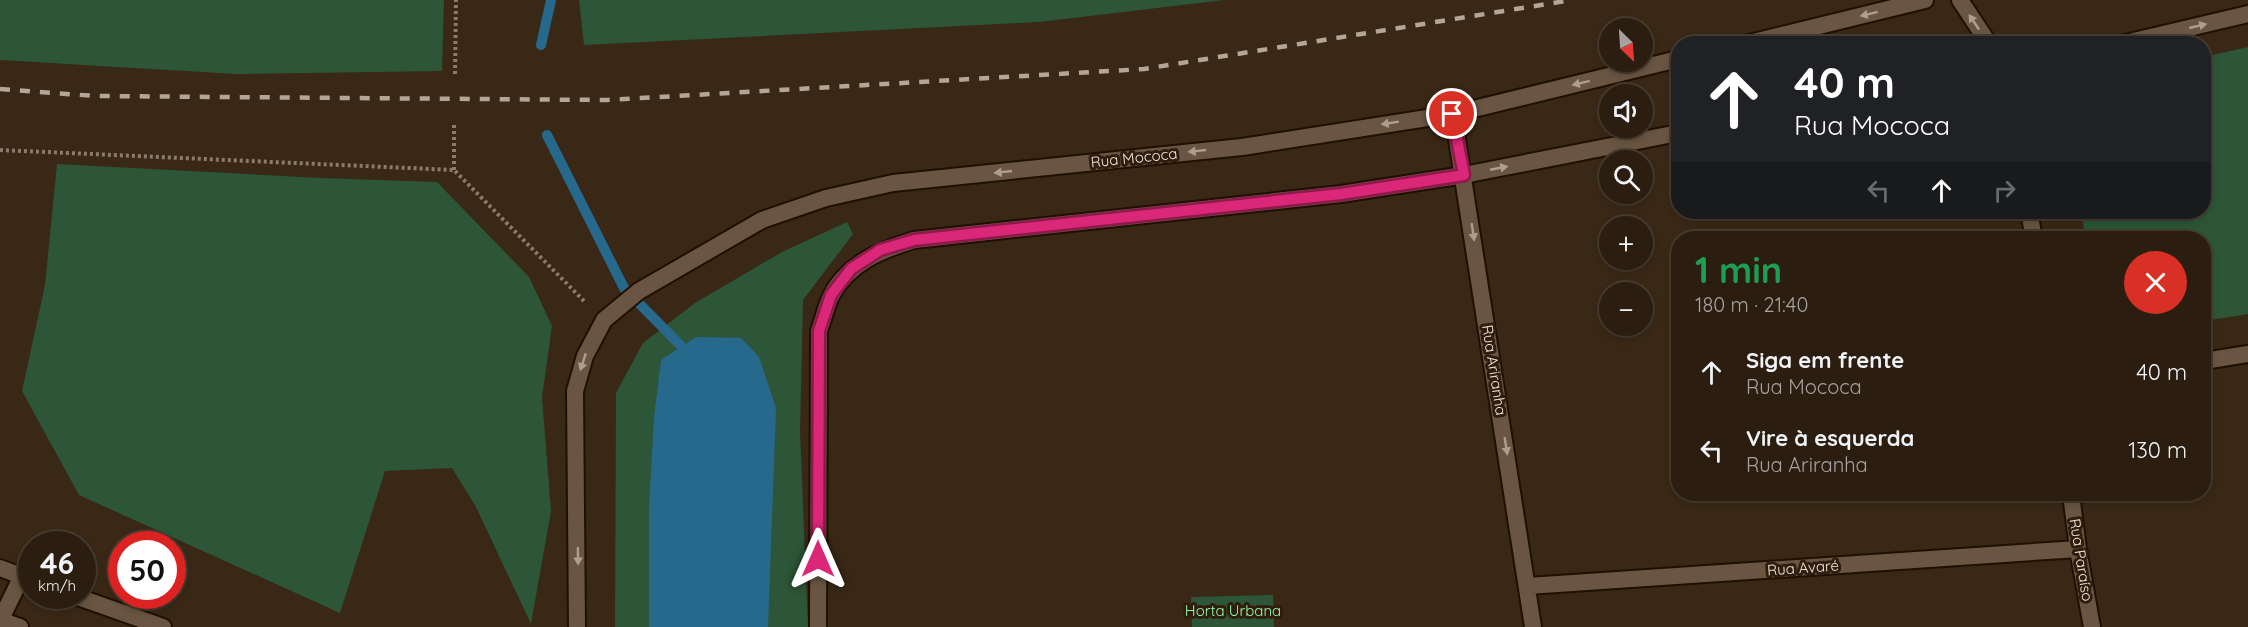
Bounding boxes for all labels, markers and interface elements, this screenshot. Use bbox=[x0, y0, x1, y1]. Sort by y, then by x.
one-way arrow bbox=[1859, 9, 1878, 19]
one-way arrow bbox=[1969, 14, 1980, 30]
north arrow bbox=[1599, 18, 1653, 72]
map controls bbox=[1599, 18, 1653, 336]
one-way arrow bbox=[2189, 20, 2208, 30]
text: 40 m bbox=[1794, 56, 1895, 109]
icon: ahead bbox=[1695, 60, 1773, 138]
one-way arrow bbox=[1572, 78, 1590, 88]
button: sound bbox=[1599, 84, 1653, 138]
pin bbox=[1426, 88, 1477, 139]
icon: arrive bbox=[1435, 97, 1468, 130]
text: Rua Mococa bbox=[1794, 108, 1950, 142]
one-way arrow bbox=[1381, 119, 1400, 128]
street label: Rua Mococa bbox=[1090, 144, 1178, 171]
one-way arrow bbox=[1188, 146, 1207, 156]
button: search bbox=[1599, 150, 1653, 204]
one-way arrow bbox=[1490, 163, 1509, 172]
one-way arrow bbox=[994, 167, 1013, 176]
icon: left bbox=[1862, 174, 1895, 207]
icon: ahead bbox=[1925, 174, 1958, 207]
icon: right bbox=[1988, 174, 2021, 207]
button: + bbox=[1599, 216, 1653, 270]
one-way arrow bbox=[1468, 223, 1477, 242]
text: 1 min bbox=[1695, 247, 1782, 292]
button: close bbox=[2124, 251, 2187, 314]
button: − bbox=[1599, 282, 1653, 336]
text: 180 m · 21:40 bbox=[1695, 292, 1808, 317]
street label: Rua Ariranha bbox=[1478, 323, 1511, 416]
text: Siga em frente bbox=[1746, 346, 1904, 374]
one-way arrow bbox=[578, 353, 588, 371]
icon: ahead bbox=[1695, 356, 1728, 389]
text: 40 m bbox=[2136, 358, 2187, 386]
text: Rua Mococa bbox=[1746, 374, 1862, 399]
text: Vire à esquerda bbox=[1746, 424, 1914, 452]
icon: left bbox=[1695, 434, 1728, 467]
one-way arrow bbox=[1502, 436, 1511, 455]
text: 130 m bbox=[2128, 436, 2187, 464]
text: Rua Ariranha bbox=[1746, 452, 1868, 477]
street label: Rua Paraíso bbox=[2066, 517, 2097, 603]
position arrow bbox=[786, 527, 850, 591]
speed limit sign: 50 bbox=[108, 531, 186, 609]
text: 46 bbox=[40, 544, 74, 582]
one-way arrow bbox=[573, 547, 583, 566]
street label: Rua Avaré bbox=[1766, 556, 1839, 579]
text: km/h bbox=[38, 576, 76, 595]
park label: Horta Urbana bbox=[1185, 601, 1281, 620]

